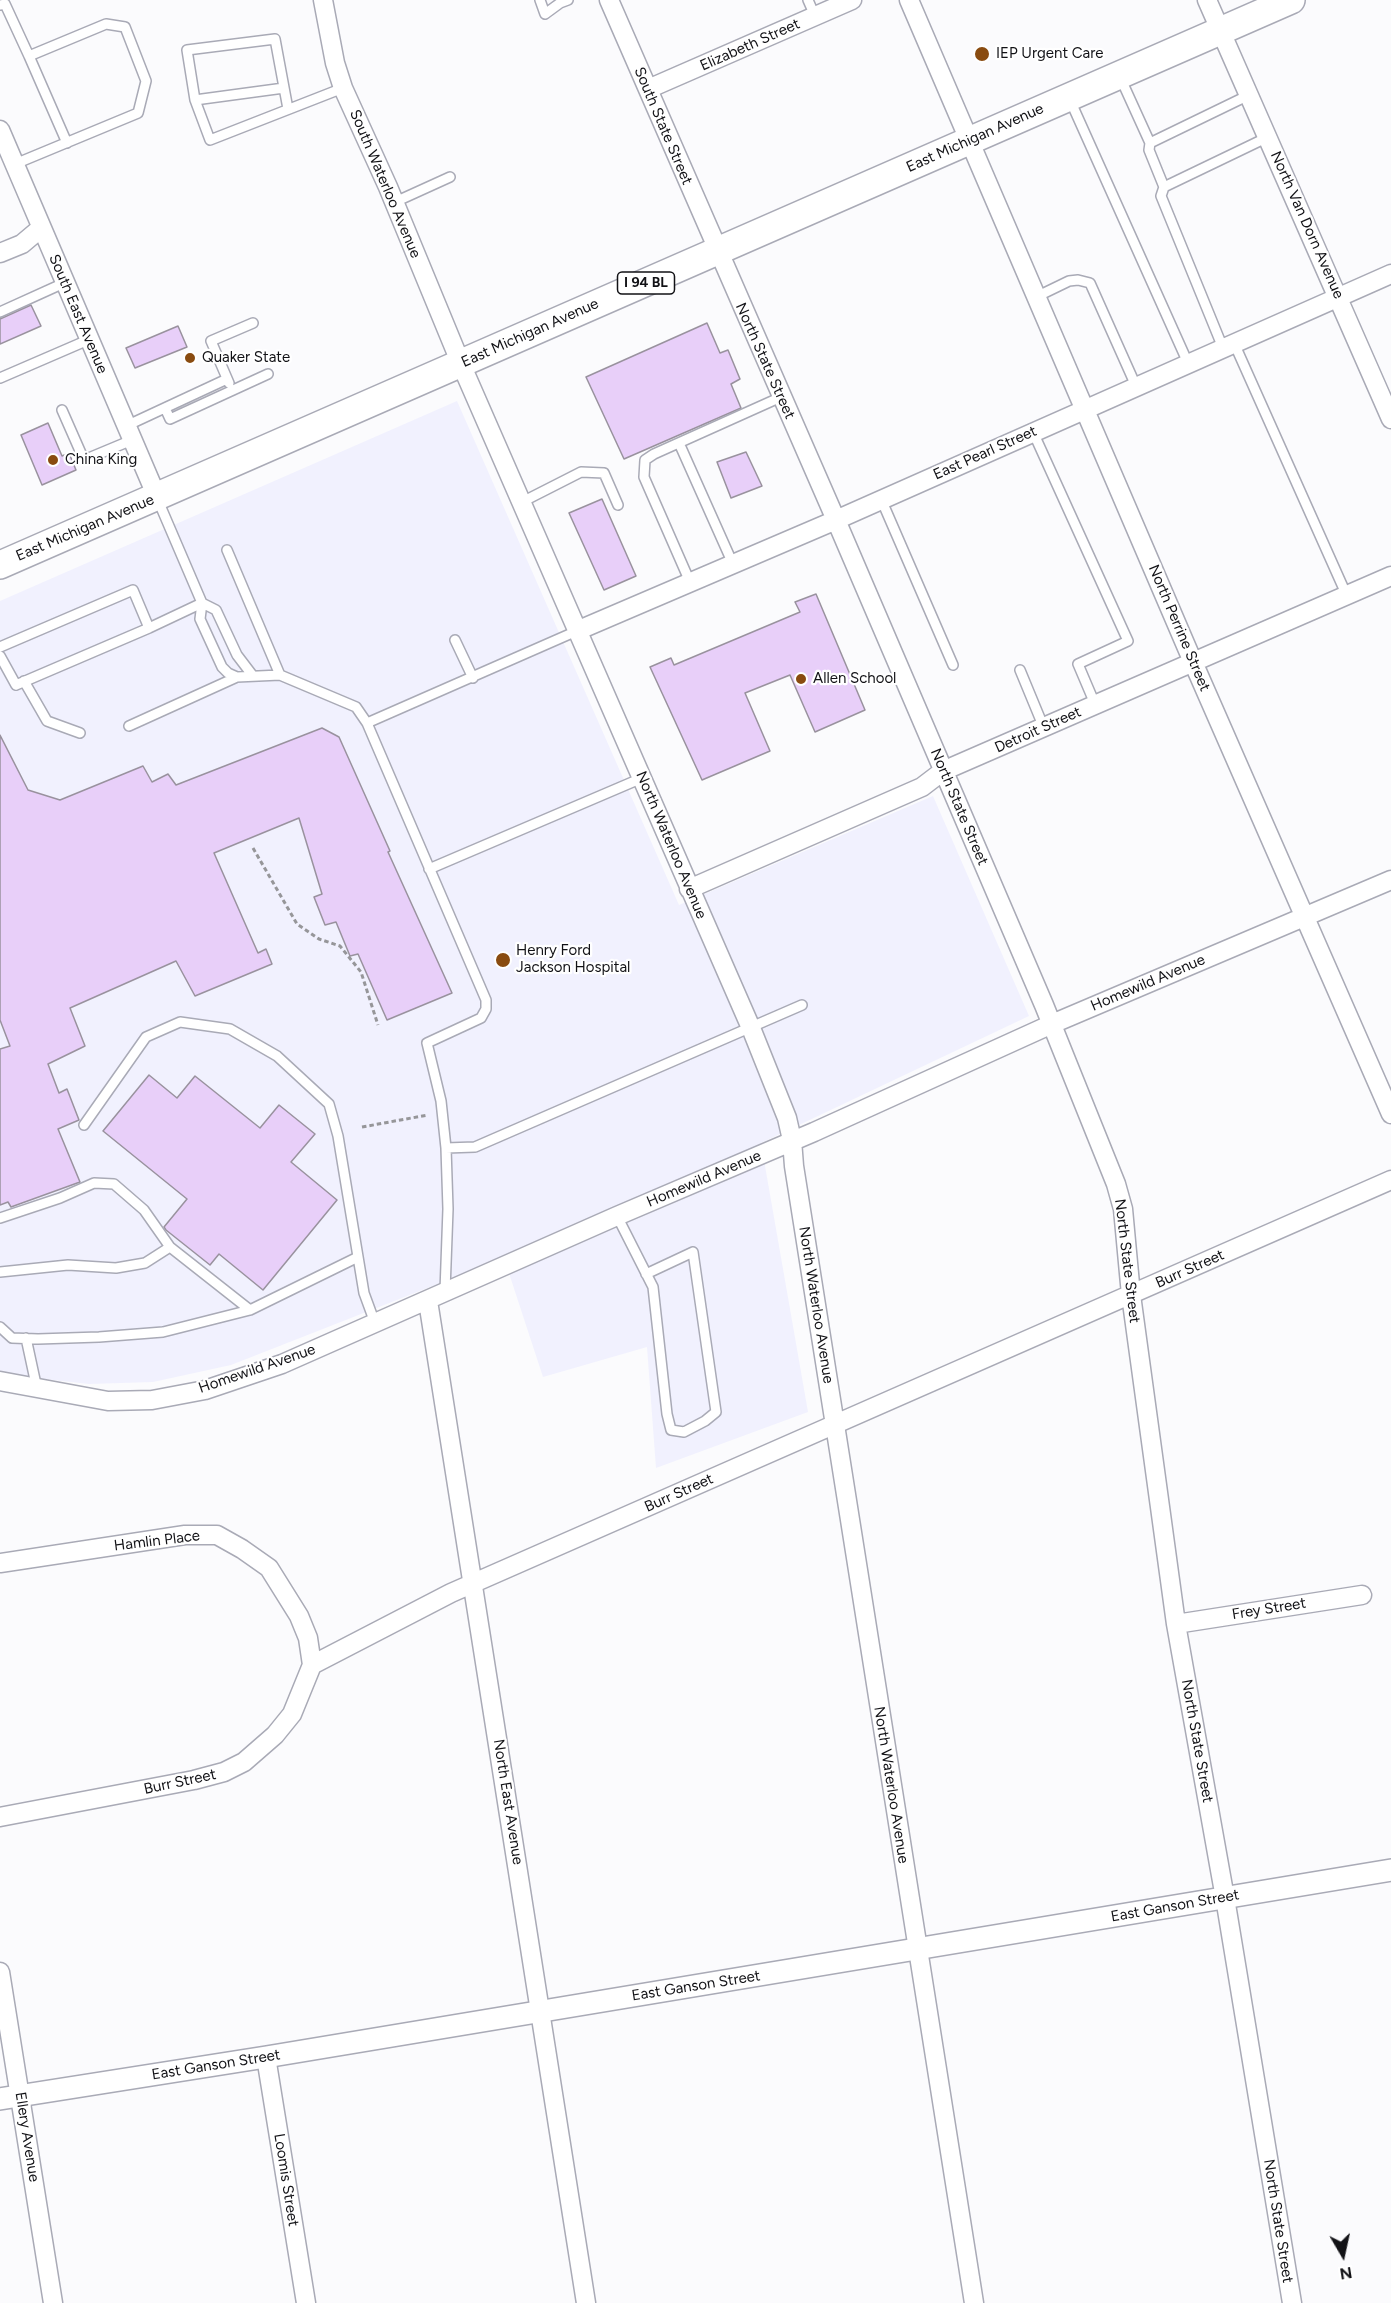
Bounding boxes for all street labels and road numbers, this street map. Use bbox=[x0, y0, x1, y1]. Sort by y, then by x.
street label: Elizabeth Street bbox=[697, 15, 803, 75]
street label: South State Street bbox=[630, 64, 696, 188]
street label: East Michigan Avenue bbox=[904, 100, 1046, 176]
street label: South Waterloo Avenue bbox=[346, 107, 424, 261]
street label: North Van Dorn Avenue bbox=[1266, 148, 1348, 302]
street label: South East Avenue bbox=[45, 252, 111, 376]
road number: I 94 BL bbox=[618, 272, 674, 294]
street label: East Michigan Avenue bbox=[459, 295, 601, 371]
street label: North State Street bbox=[731, 300, 799, 422]
street label: East Pearl Street bbox=[930, 422, 1040, 484]
street label: East Michigan Avenue bbox=[13, 491, 157, 565]
street label: North Perrine Street bbox=[1144, 562, 1214, 694]
street label: Detroit Street bbox=[992, 703, 1084, 757]
street label: North State Street bbox=[926, 746, 992, 868]
street label: North Waterloo Avenue bbox=[632, 768, 710, 922]
street label: Homewild Avenue bbox=[1088, 951, 1208, 1015]
street label: Homewild Avenue bbox=[644, 1147, 764, 1211]
street label: North State Street bbox=[1110, 1198, 1144, 1324]
street label: North Waterloo Avenue bbox=[795, 1225, 837, 1385]
street label: Burr Street bbox=[1153, 1246, 1227, 1292]
street label: Homewild Avenue bbox=[196, 1341, 318, 1397]
street label: Burr Street bbox=[642, 1470, 716, 1516]
street label: Hamlin Place bbox=[113, 1527, 201, 1555]
street label: Frey Street bbox=[1231, 1594, 1307, 1624]
street label: North State Street bbox=[1177, 1678, 1217, 1804]
street label: North Waterloo Avenue bbox=[870, 1705, 912, 1865]
street label: North East Avenue bbox=[489, 1738, 527, 1866]
street label: Burr Street bbox=[142, 1766, 218, 1798]
street label: East Ganson Street bbox=[1109, 1886, 1241, 1926]
street label: East Ganson Street bbox=[630, 1967, 762, 2005]
street label: East Ganson Street bbox=[150, 2046, 282, 2084]
street label: Ellery Avenue bbox=[11, 2091, 43, 2183]
street label: Loomis Street bbox=[270, 2132, 302, 2228]
street label: North State Street bbox=[1259, 2158, 1297, 2284]

